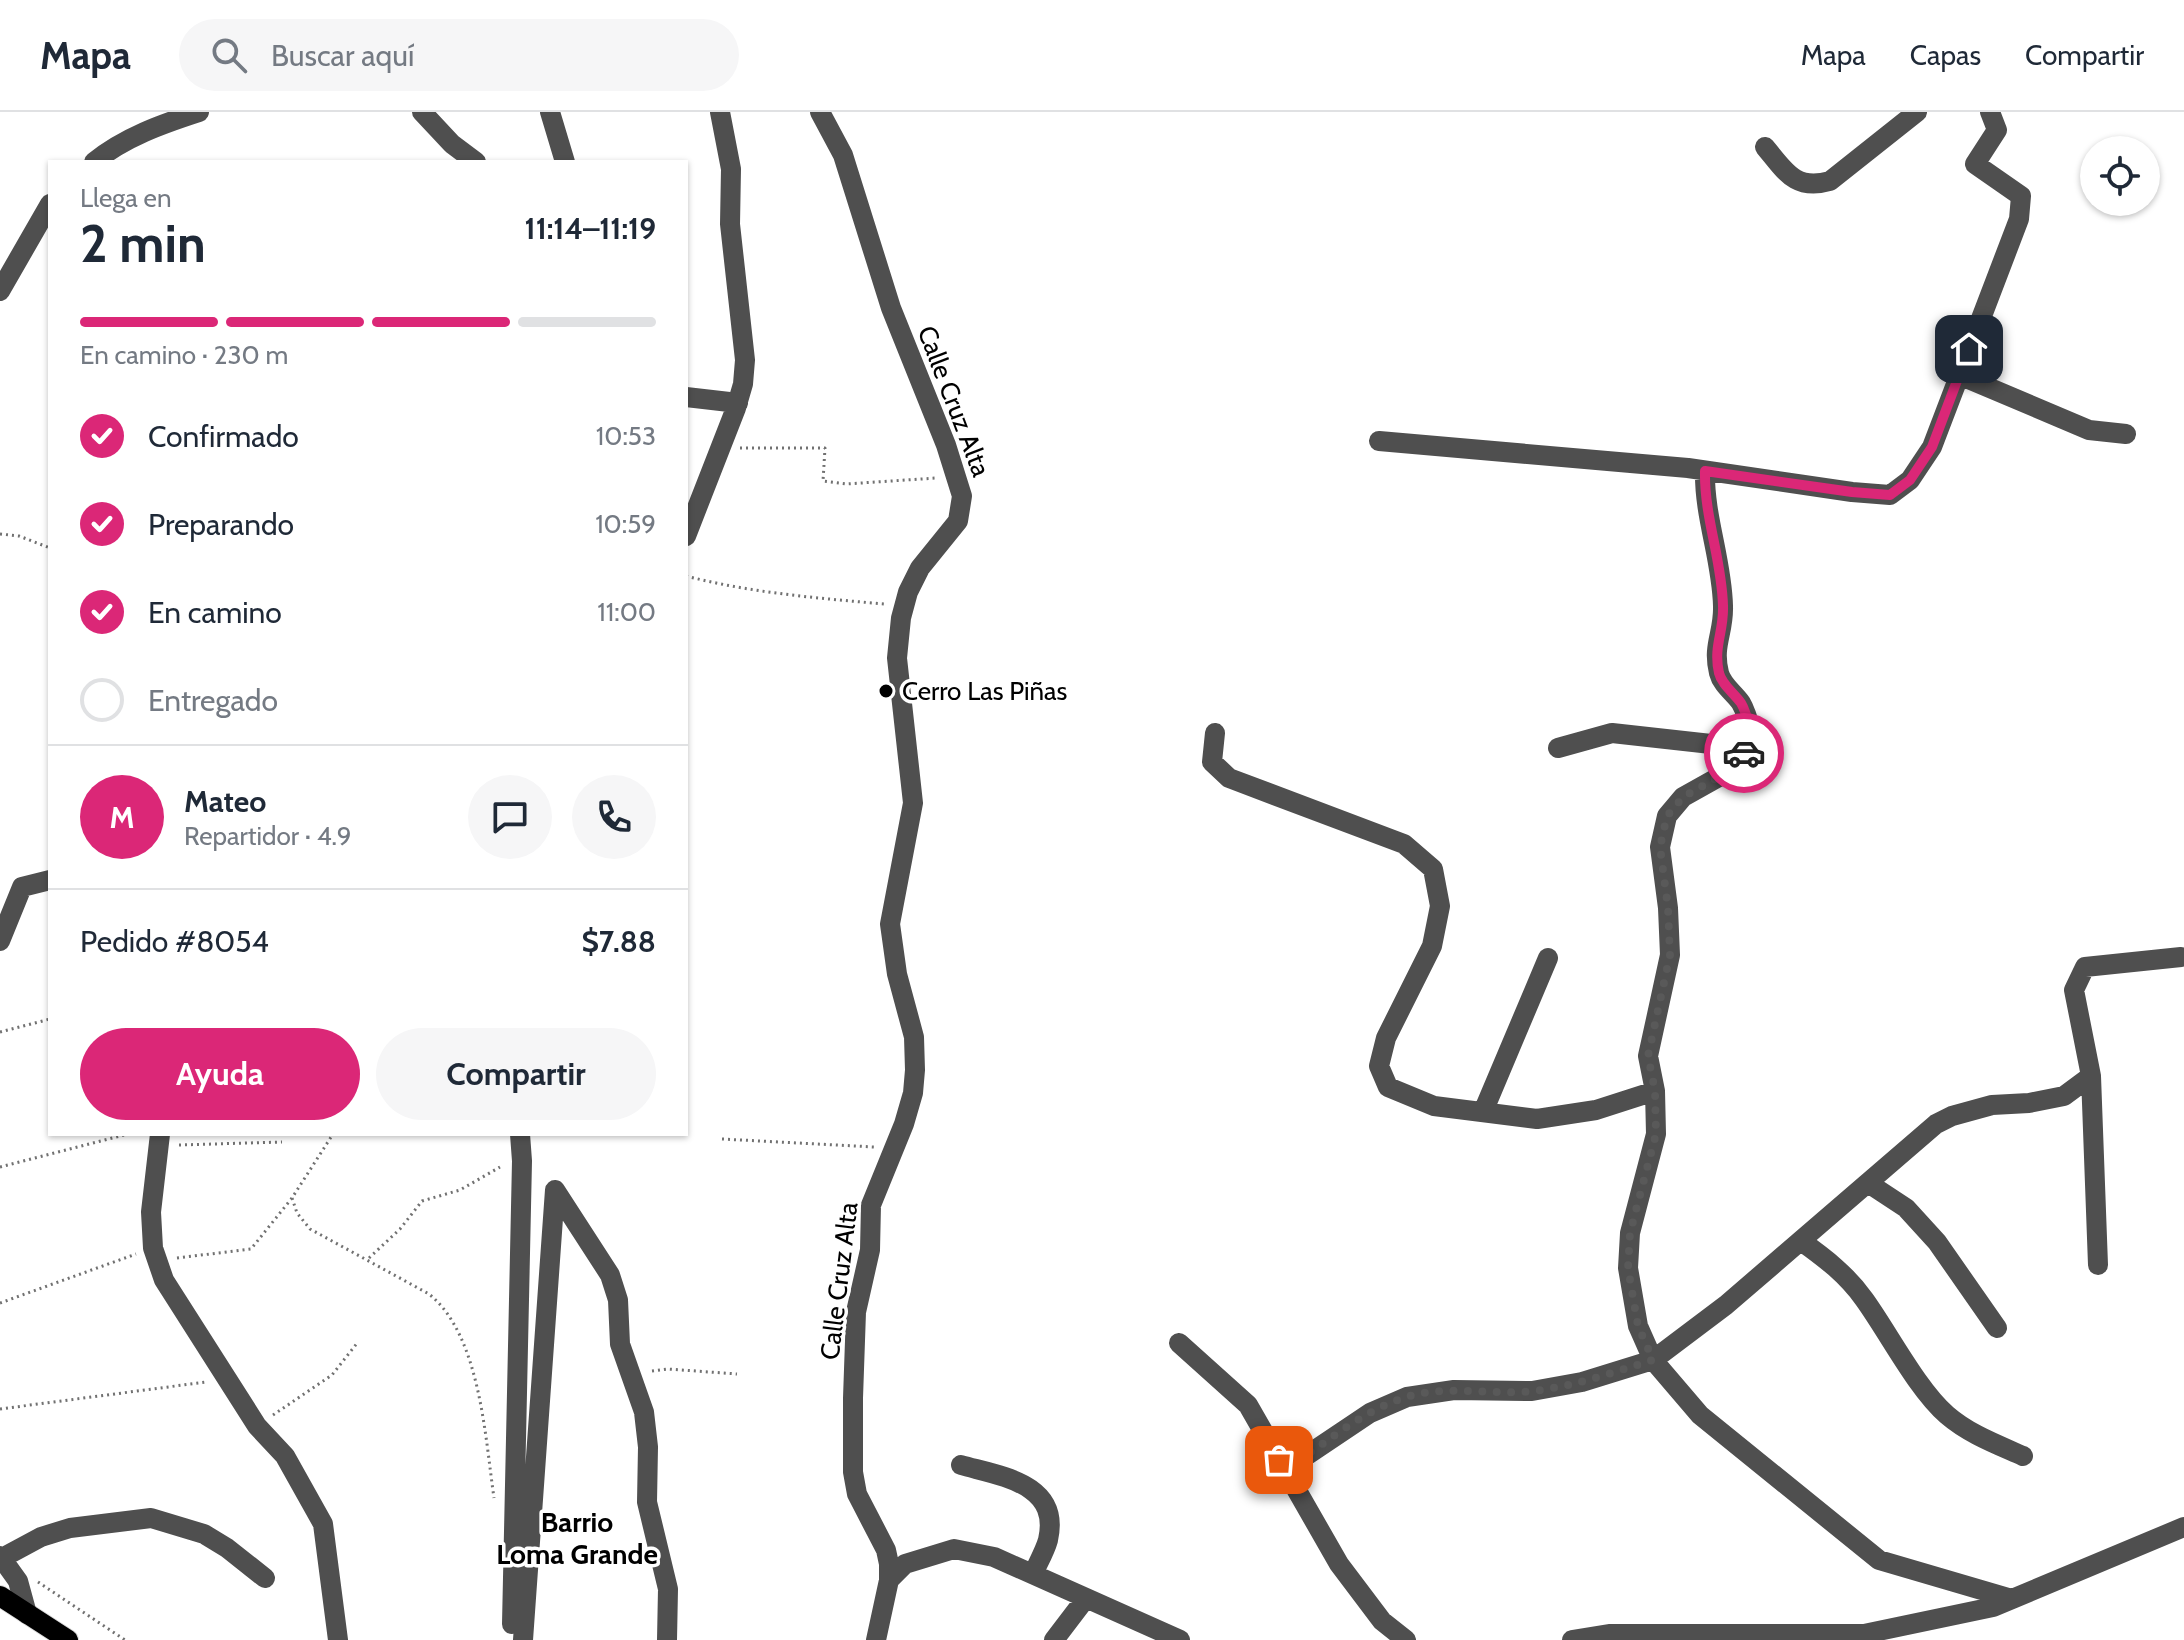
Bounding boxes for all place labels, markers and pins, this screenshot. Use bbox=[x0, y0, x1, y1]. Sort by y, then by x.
pin bbox=[1935, 315, 2003, 383]
place label: Cerro Las Piñas bbox=[902, 675, 1068, 707]
marker: Cerro Las Piñas bbox=[877, 682, 895, 700]
pin bbox=[1245, 1426, 1313, 1494]

